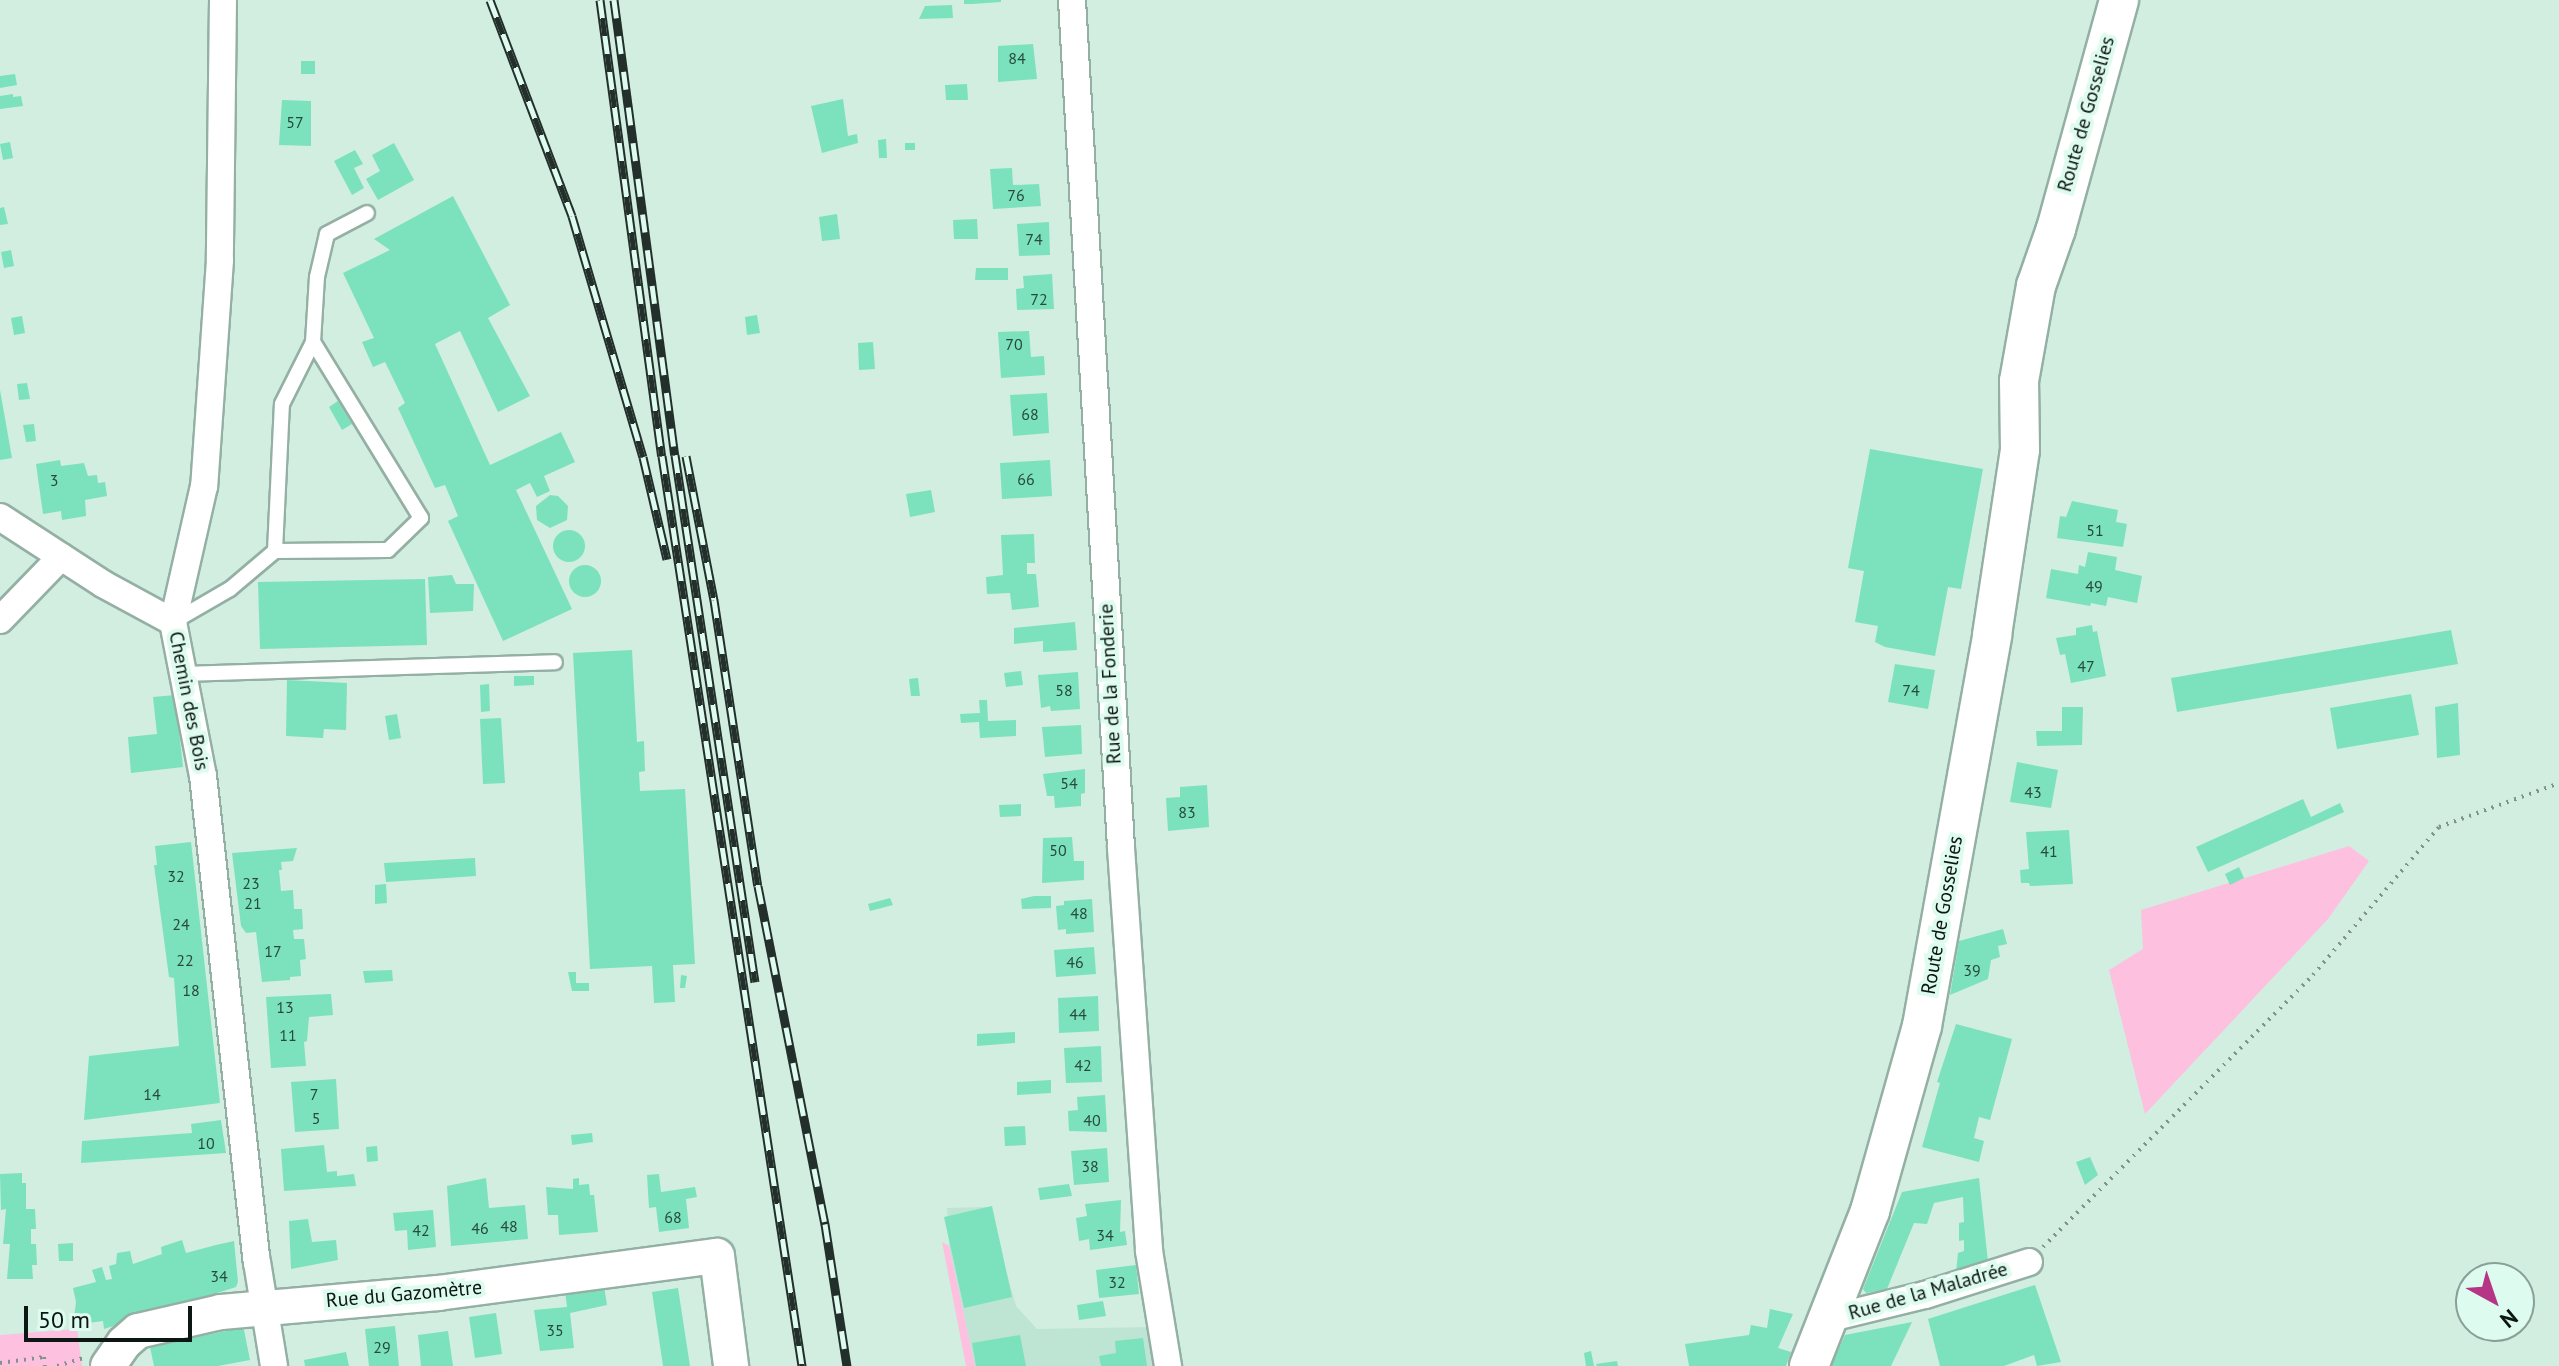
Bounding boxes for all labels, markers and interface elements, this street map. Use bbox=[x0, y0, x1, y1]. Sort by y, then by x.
street label: Route de Gosselies bbox=[2052, 34, 2120, 194]
house number: 84 bbox=[1008, 48, 1026, 68]
house number: 57 bbox=[286, 112, 304, 132]
house number: 76 bbox=[1007, 185, 1025, 205]
house number: 74 bbox=[1025, 229, 1043, 249]
house number: 72 bbox=[1030, 289, 1048, 309]
house number: 70 bbox=[1005, 334, 1023, 354]
house number: 68 bbox=[1021, 404, 1039, 424]
house number: 66 bbox=[1017, 469, 1035, 489]
house number: 3 bbox=[50, 470, 58, 490]
house number: 51 bbox=[2086, 520, 2104, 540]
house number: 49 bbox=[2085, 576, 2103, 596]
street label: Rue de la Fonderie bbox=[1094, 603, 1126, 765]
street label: Chemin des Bois bbox=[164, 629, 214, 773]
house number: 47 bbox=[2077, 656, 2095, 676]
house number: 58 bbox=[1055, 680, 1073, 700]
house number: 74 bbox=[1902, 680, 1920, 700]
house number: 54 bbox=[1060, 773, 1078, 793]
house number: 43 bbox=[2024, 782, 2042, 802]
house number: 83 bbox=[1178, 802, 1196, 822]
street label: Route de Gosselies bbox=[1916, 834, 1968, 996]
house number: 50 bbox=[1049, 840, 1067, 860]
house number: 41 bbox=[2040, 841, 2058, 861]
house number: 32 bbox=[167, 866, 185, 886]
house number: 23 bbox=[242, 873, 260, 893]
house number: 21 bbox=[244, 893, 262, 913]
house number: 48 bbox=[1070, 903, 1088, 923]
house number: 24 bbox=[172, 914, 190, 934]
house number: 17 bbox=[264, 941, 282, 961]
house number: 22 bbox=[176, 950, 194, 970]
house number: 46 bbox=[1066, 952, 1084, 972]
house number: 39 bbox=[1963, 960, 1981, 980]
house number: 18 bbox=[182, 980, 200, 1000]
house number: 13 bbox=[276, 997, 294, 1017]
house number: 44 bbox=[1069, 1004, 1087, 1024]
house number: 11 bbox=[279, 1025, 297, 1045]
house number: 42 bbox=[1074, 1055, 1092, 1075]
house number: 14 bbox=[143, 1084, 161, 1104]
house number: 7 bbox=[310, 1084, 318, 1104]
house number: 5 bbox=[312, 1108, 320, 1128]
house number: 40 bbox=[1083, 1110, 1101, 1130]
house number: 10 bbox=[197, 1133, 215, 1153]
house number: 38 bbox=[1081, 1156, 1099, 1176]
house number: 68 bbox=[664, 1207, 682, 1227]
house number: 48 bbox=[500, 1216, 518, 1236]
house number: 46 bbox=[471, 1218, 489, 1238]
house number: 42 bbox=[412, 1220, 430, 1240]
house number: 34 bbox=[1096, 1225, 1114, 1245]
street label: Rue de la Maladrée bbox=[1846, 1257, 2010, 1325]
north arrow bbox=[2455, 1262, 2535, 1342]
house number: 34 bbox=[210, 1266, 228, 1286]
house number: 32 bbox=[1108, 1272, 1126, 1292]
street label: Rue du Gazomètre bbox=[325, 1275, 483, 1313]
scale bar bbox=[28, 1290, 196, 1340]
text: N bbox=[2495, 1303, 2524, 1334]
text: 50 m bbox=[38, 1304, 90, 1335]
house number: 35 bbox=[546, 1320, 564, 1340]
house number: 29 bbox=[373, 1337, 391, 1357]

